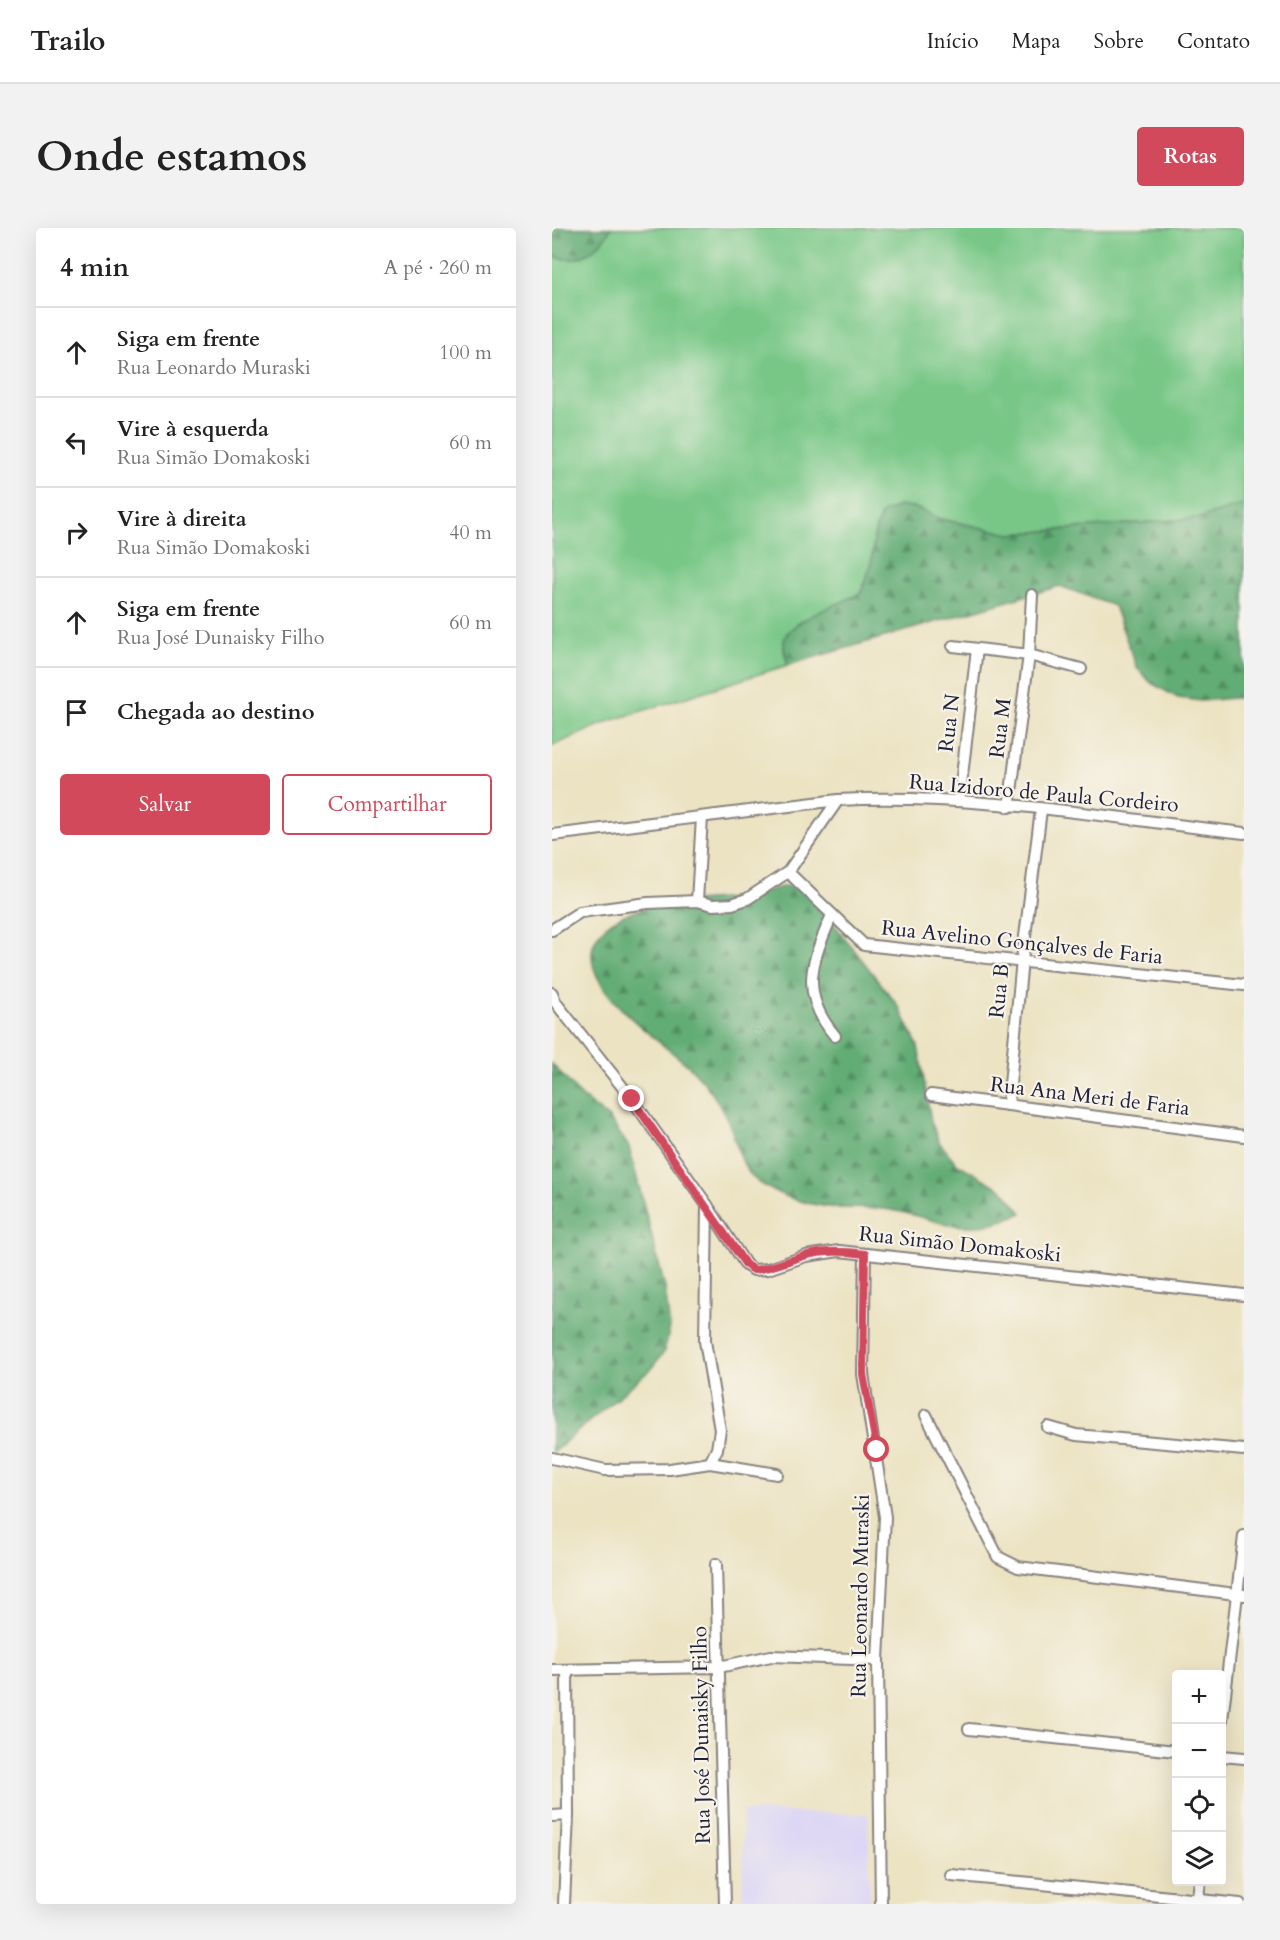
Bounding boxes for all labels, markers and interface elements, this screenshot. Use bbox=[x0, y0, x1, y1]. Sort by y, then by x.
text: Trailo bbox=[30, 22, 105, 60]
text: Início bbox=[927, 27, 979, 56]
text: Mapa bbox=[1012, 27, 1061, 56]
text: Sobre bbox=[1094, 27, 1144, 56]
text: Contato bbox=[1177, 27, 1250, 56]
button: Rotas bbox=[1137, 127, 1244, 186]
text: Onde estamos bbox=[36, 128, 307, 185]
text: 4 min bbox=[60, 250, 129, 285]
text: A pé · 260 m bbox=[384, 254, 492, 281]
text: Siga em frente bbox=[117, 324, 260, 354]
icon: ahead bbox=[60, 336, 93, 369]
text: 100 m bbox=[439, 339, 492, 366]
text: Rua Leonardo Muraski bbox=[117, 354, 311, 381]
text: Vire à esquerda bbox=[117, 414, 269, 444]
icon: left bbox=[60, 426, 93, 459]
text: 60 m bbox=[449, 429, 492, 456]
text: Rua Simão Domakoski bbox=[117, 444, 310, 471]
text: Vire à direita bbox=[117, 504, 247, 534]
icon: right bbox=[60, 516, 93, 549]
text: 40 m bbox=[449, 519, 492, 546]
text: Rua Simão Domakoski bbox=[117, 534, 310, 561]
text: Siga em frente bbox=[117, 594, 260, 624]
icon: ahead bbox=[60, 606, 93, 639]
text: 60 m bbox=[449, 609, 492, 636]
text: Rua José Dunaisky Filho bbox=[117, 624, 325, 651]
street label: Rua N bbox=[932, 692, 967, 754]
icon: arrive bbox=[60, 696, 93, 729]
street label: Rua M bbox=[982, 696, 1019, 760]
text: Chegada ao destino bbox=[117, 697, 315, 727]
street label: Rua Izidoro de Paula Cordeiro bbox=[908, 767, 1180, 820]
button: Salvar bbox=[60, 774, 270, 835]
button: Compartilhar bbox=[282, 774, 492, 835]
street label: Rua Avelino Gonçalves de Faria bbox=[880, 913, 1164, 972]
street label: Rua B bbox=[982, 962, 1017, 1020]
street label: Rua Ana Meri de Faria bbox=[988, 1070, 1191, 1123]
route end bbox=[618, 1085, 644, 1111]
street label: Rua Simão Domakoski bbox=[857, 1219, 1063, 1270]
route start bbox=[863, 1436, 889, 1462]
street label: Rua Leonardo Muraski bbox=[844, 1494, 877, 1698]
street label: Rua José Dunaisky Filho bbox=[685, 1626, 718, 1844]
map controls bbox=[1172, 1670, 1226, 1886]
button: + bbox=[1172, 1670, 1226, 1724]
button: − bbox=[1172, 1724, 1226, 1778]
button: locate bbox=[1172, 1778, 1226, 1832]
button: layers bbox=[1172, 1832, 1226, 1886]

